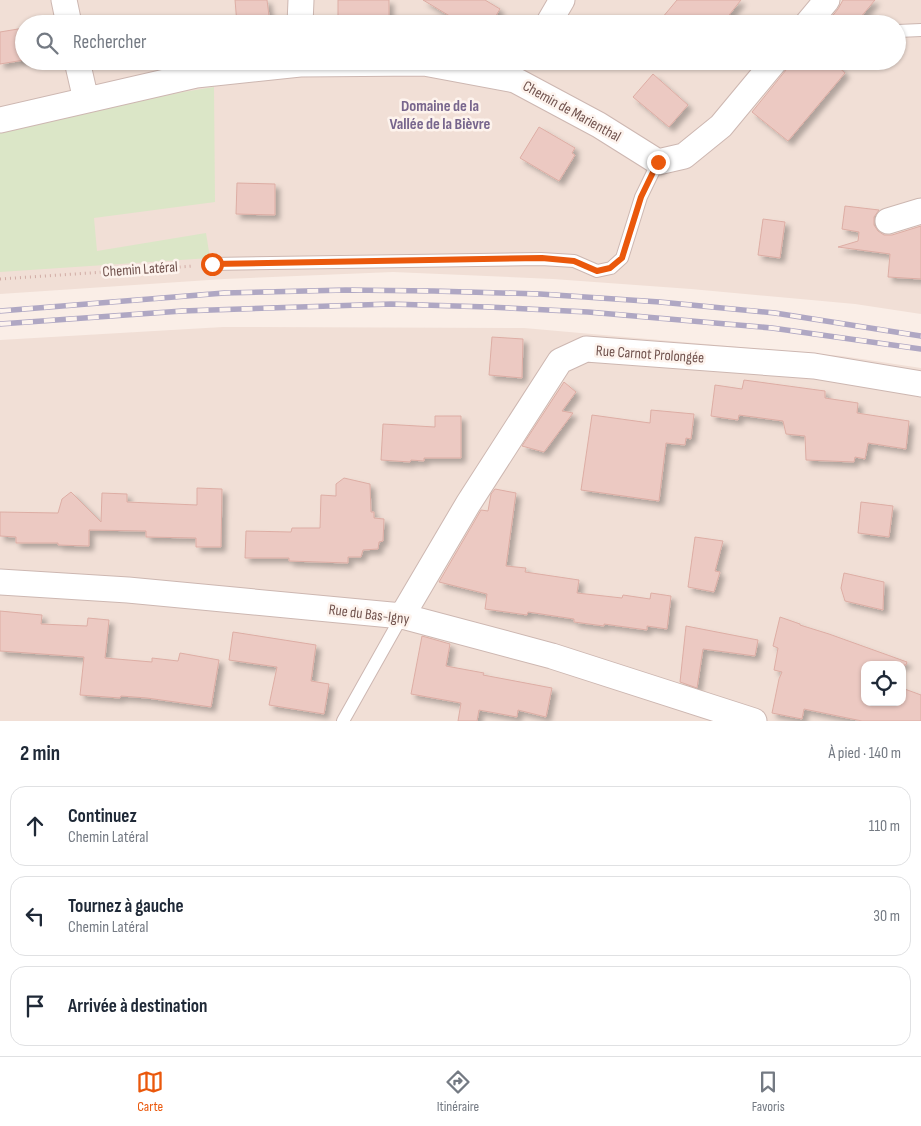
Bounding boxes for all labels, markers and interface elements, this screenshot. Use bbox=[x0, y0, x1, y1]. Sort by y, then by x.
search box bbox=[15, 15, 906, 70]
icon: search bbox=[33, 29, 61, 57]
text: Rechercher bbox=[73, 31, 147, 54]
street label: Chemin de Marienthal bbox=[519, 77, 624, 146]
district label: Domaine de la Vallée de la Bièvre bbox=[390, 97, 491, 134]
route end bbox=[647, 151, 670, 174]
route start bbox=[201, 253, 224, 276]
street label: Chemin Latéral bbox=[102, 257, 178, 282]
street label: Rue Carnot Prolongée bbox=[595, 341, 705, 368]
street label: Rue du Bas-Igny bbox=[328, 600, 411, 629]
map controls bbox=[861, 661, 906, 706]
button: locate bbox=[861, 661, 906, 706]
text: 2 min bbox=[20, 741, 60, 766]
text: À pied · 140 m bbox=[828, 744, 901, 763]
text: Continuez bbox=[68, 805, 137, 828]
icon: ahead bbox=[21, 812, 49, 840]
text: 110 m bbox=[869, 817, 900, 836]
text: Chemin Latéral bbox=[68, 828, 148, 847]
text: Tournez à gauche bbox=[68, 895, 184, 918]
icon: left bbox=[21, 902, 49, 930]
text: 30 m bbox=[873, 907, 900, 926]
text: Chemin Latéral bbox=[68, 918, 148, 937]
icon: arrive bbox=[21, 992, 49, 1020]
text: Arrivée à destination bbox=[68, 995, 208, 1018]
tab: Carte bbox=[136, 1068, 164, 1115]
tab: Itinéraire bbox=[437, 1068, 479, 1115]
tab: Favoris bbox=[752, 1068, 785, 1115]

